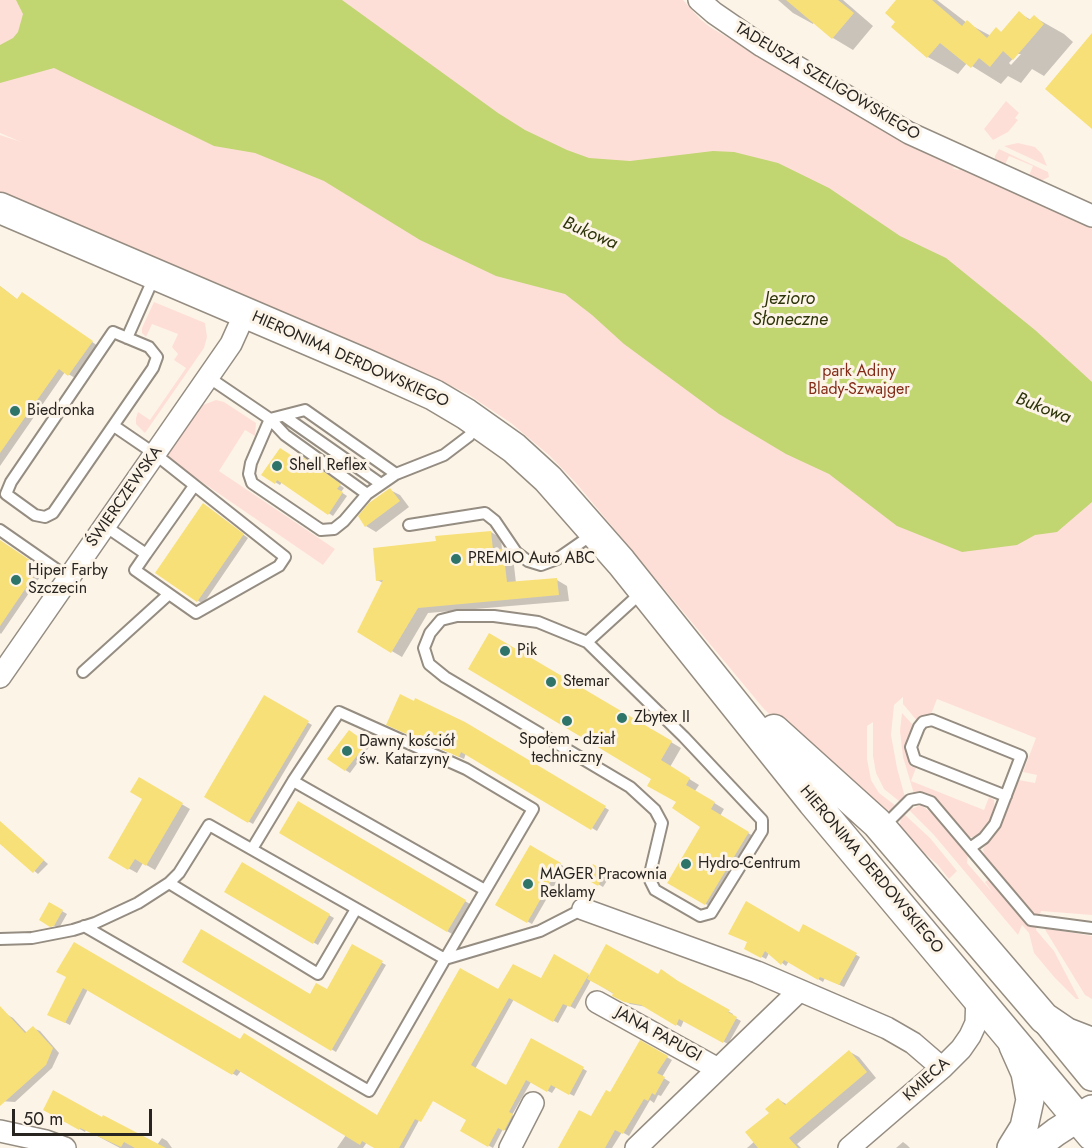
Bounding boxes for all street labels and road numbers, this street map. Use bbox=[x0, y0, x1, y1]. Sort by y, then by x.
street label: TADEUSZA SZELIGOWSKIEGO bbox=[731, 19, 923, 145]
street label: HIERONIMA DERDOWSKIEGO bbox=[249, 308, 451, 412]
street label: ŚWIERCZEWSKA bbox=[83, 443, 167, 551]
street label: HIERONIMA DERDOWSKIEGO bbox=[795, 782, 947, 958]
street label: JANA PAPUGI bbox=[612, 1003, 704, 1067]
street label: KMIECA bbox=[900, 1054, 954, 1106]

